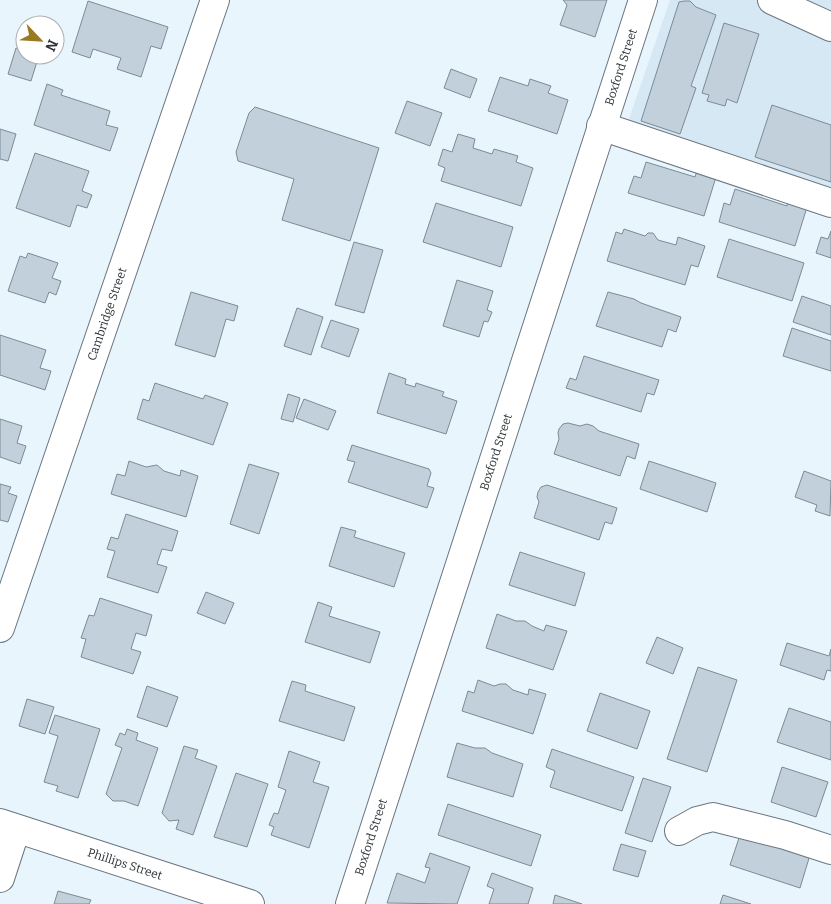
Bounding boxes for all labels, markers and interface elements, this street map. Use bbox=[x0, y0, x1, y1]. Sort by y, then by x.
north arrow bbox=[15, 15, 65, 65]
street label: Boxford Street bbox=[602, 26, 640, 107]
text: N bbox=[41, 37, 61, 54]
street label: Cambridge Street bbox=[84, 265, 130, 362]
street label: Boxford Street bbox=[477, 411, 515, 492]
street label: Boxford Street bbox=[352, 796, 390, 877]
street label: Phillips Street bbox=[86, 845, 165, 883]

